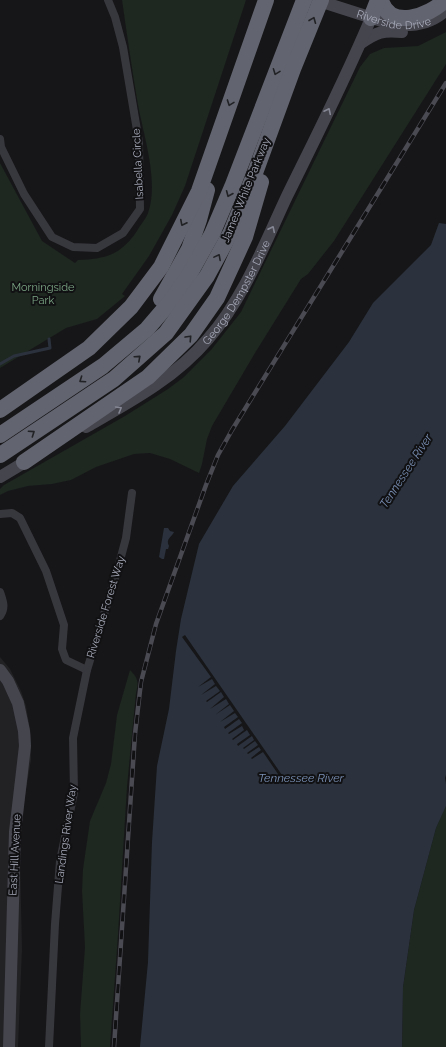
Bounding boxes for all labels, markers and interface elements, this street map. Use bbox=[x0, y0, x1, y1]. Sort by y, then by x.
street label: Riverside Drive bbox=[355, 7, 433, 32]
one-way arrow bbox=[308, 17, 316, 24]
one-way arrow bbox=[272, 69, 280, 76]
one-way arrow bbox=[227, 100, 235, 107]
one-way arrow bbox=[323, 108, 331, 115]
street label: Isabella Circle bbox=[130, 128, 146, 200]
street label: James White Parkway bbox=[219, 136, 273, 244]
one-way arrow bbox=[226, 189, 234, 197]
one-way arrow bbox=[180, 219, 188, 227]
one-way arrow bbox=[267, 225, 275, 233]
street label: George Dempster Drive bbox=[200, 238, 273, 347]
one-way arrow bbox=[213, 253, 220, 261]
park label: Morningside Park bbox=[12, 281, 75, 307]
one-way arrow bbox=[184, 335, 191, 343]
one-way arrow bbox=[133, 355, 141, 362]
one-way arrow bbox=[79, 375, 86, 383]
one-way arrow bbox=[115, 406, 122, 413]
one-way arrow bbox=[28, 431, 35, 438]
water label: Tennessee River bbox=[377, 431, 436, 511]
street label: Riverside Forest Way bbox=[84, 554, 128, 660]
water label: Tennessee River bbox=[258, 771, 345, 785]
street label: Landings River Way bbox=[53, 784, 79, 884]
street label: East Hill Avenue bbox=[6, 813, 24, 896]

